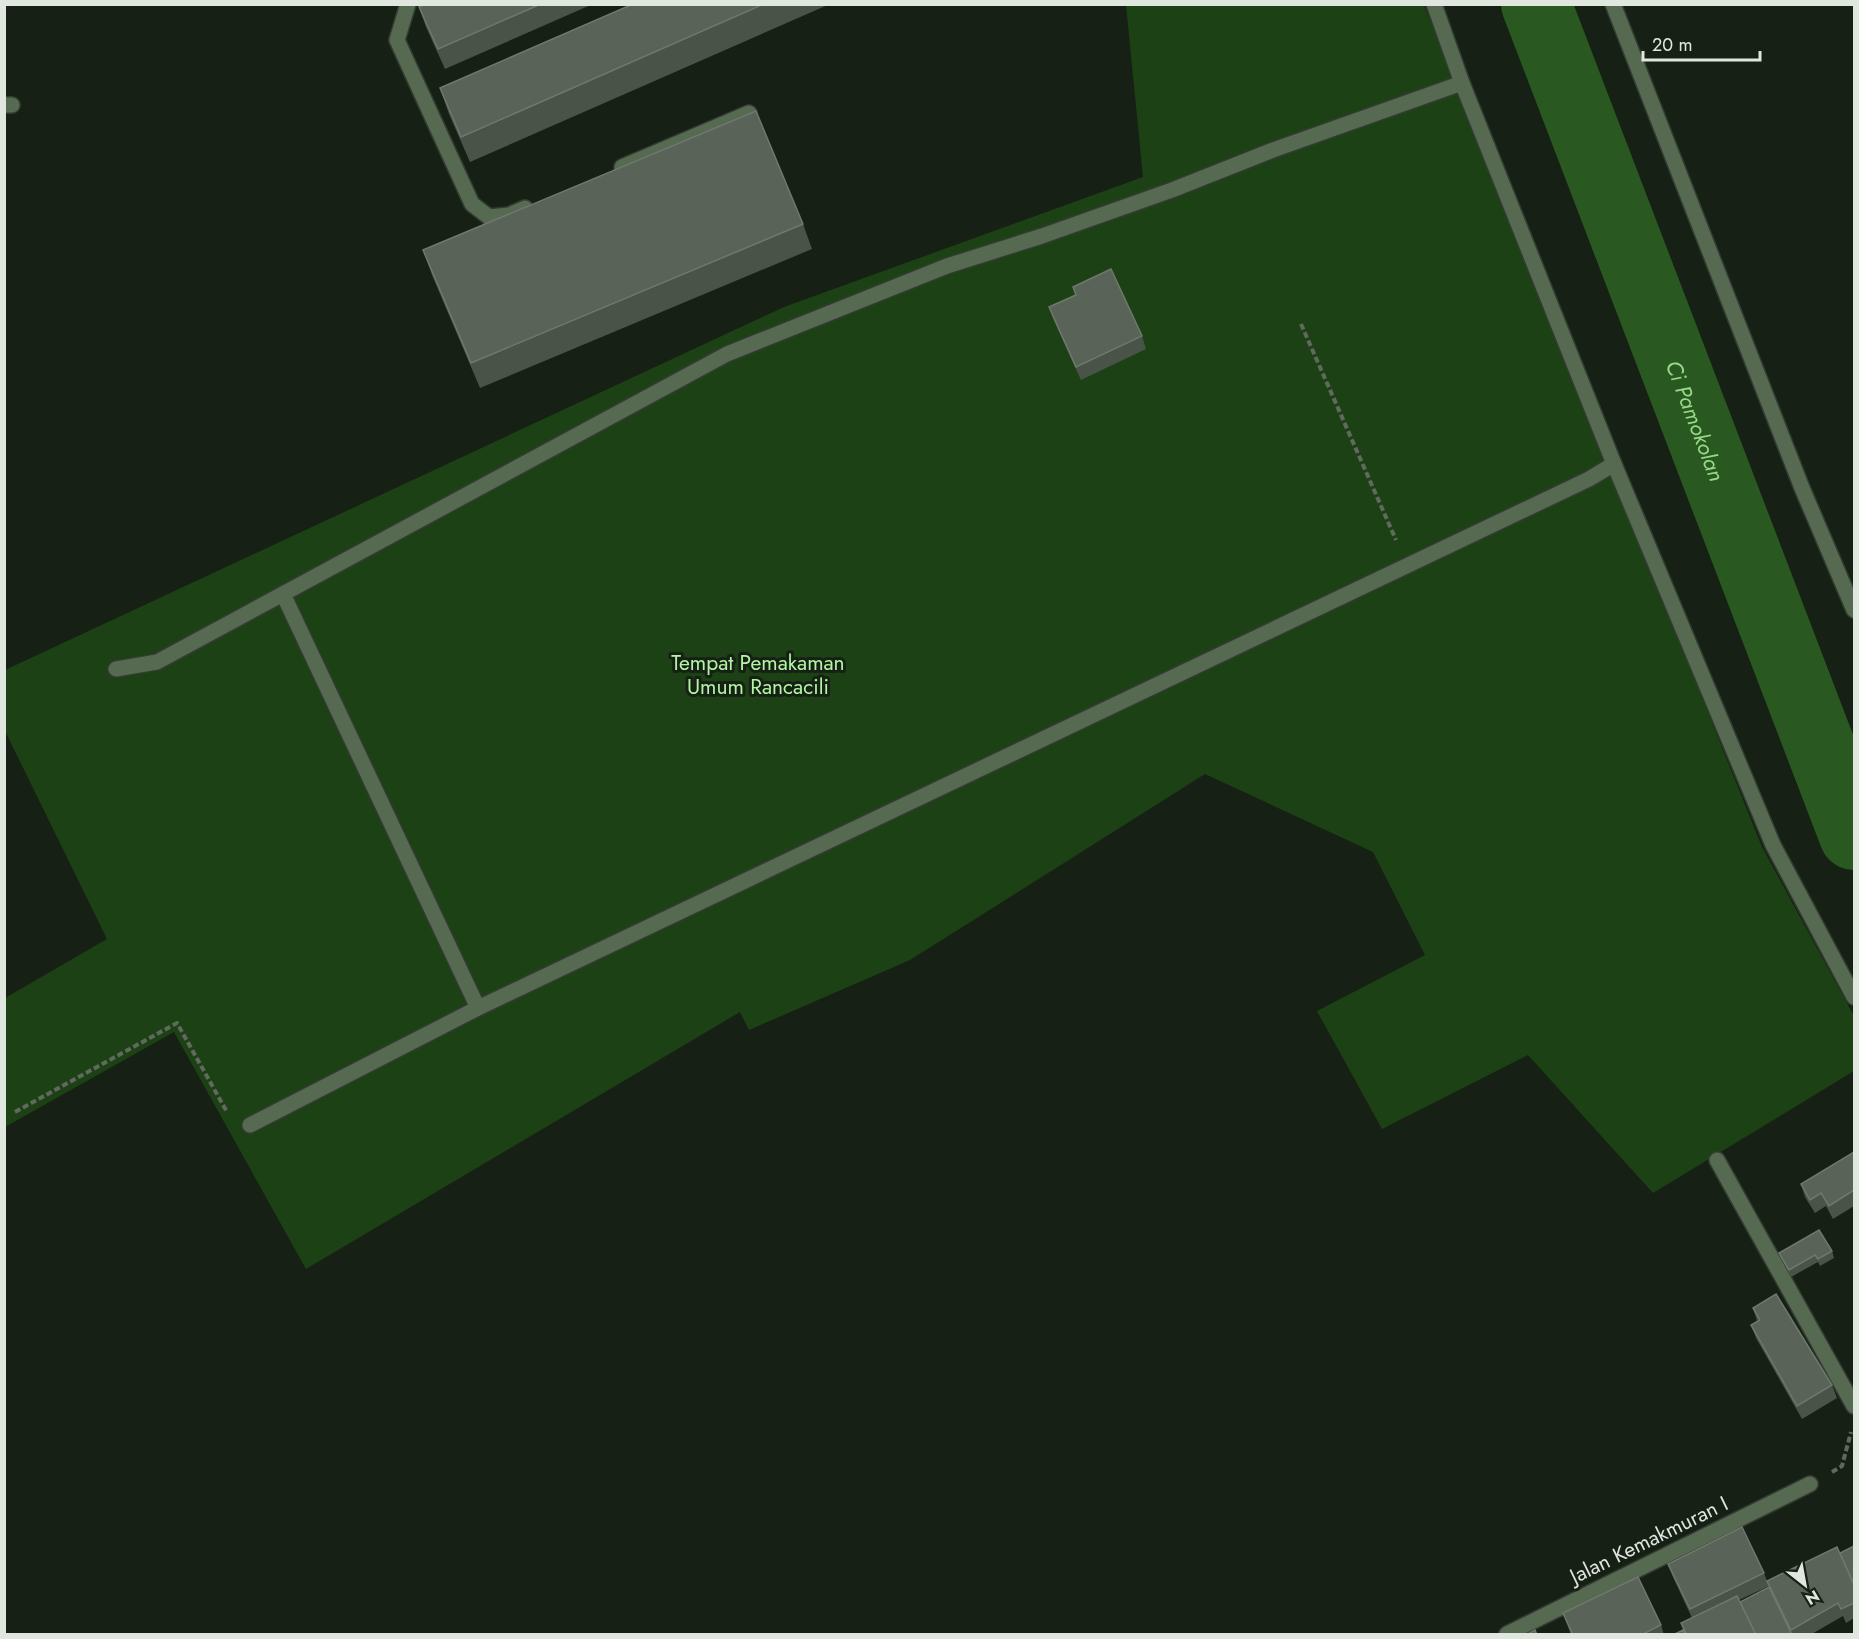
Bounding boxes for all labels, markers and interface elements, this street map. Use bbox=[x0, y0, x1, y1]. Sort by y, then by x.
scale bar bbox=[1643, 24, 1760, 62]
text: 20 m bbox=[1652, 32, 1692, 58]
water label: Ci Pamokolan bbox=[1658, 355, 1733, 486]
park label: Tempat Pemakaman Umum Rancacili bbox=[671, 648, 845, 702]
street label: Jalan Kemakmuran I bbox=[1562, 1489, 1733, 1593]
north arrow bbox=[1775, 1555, 1835, 1615]
text: N bbox=[1801, 1584, 1824, 1611]

